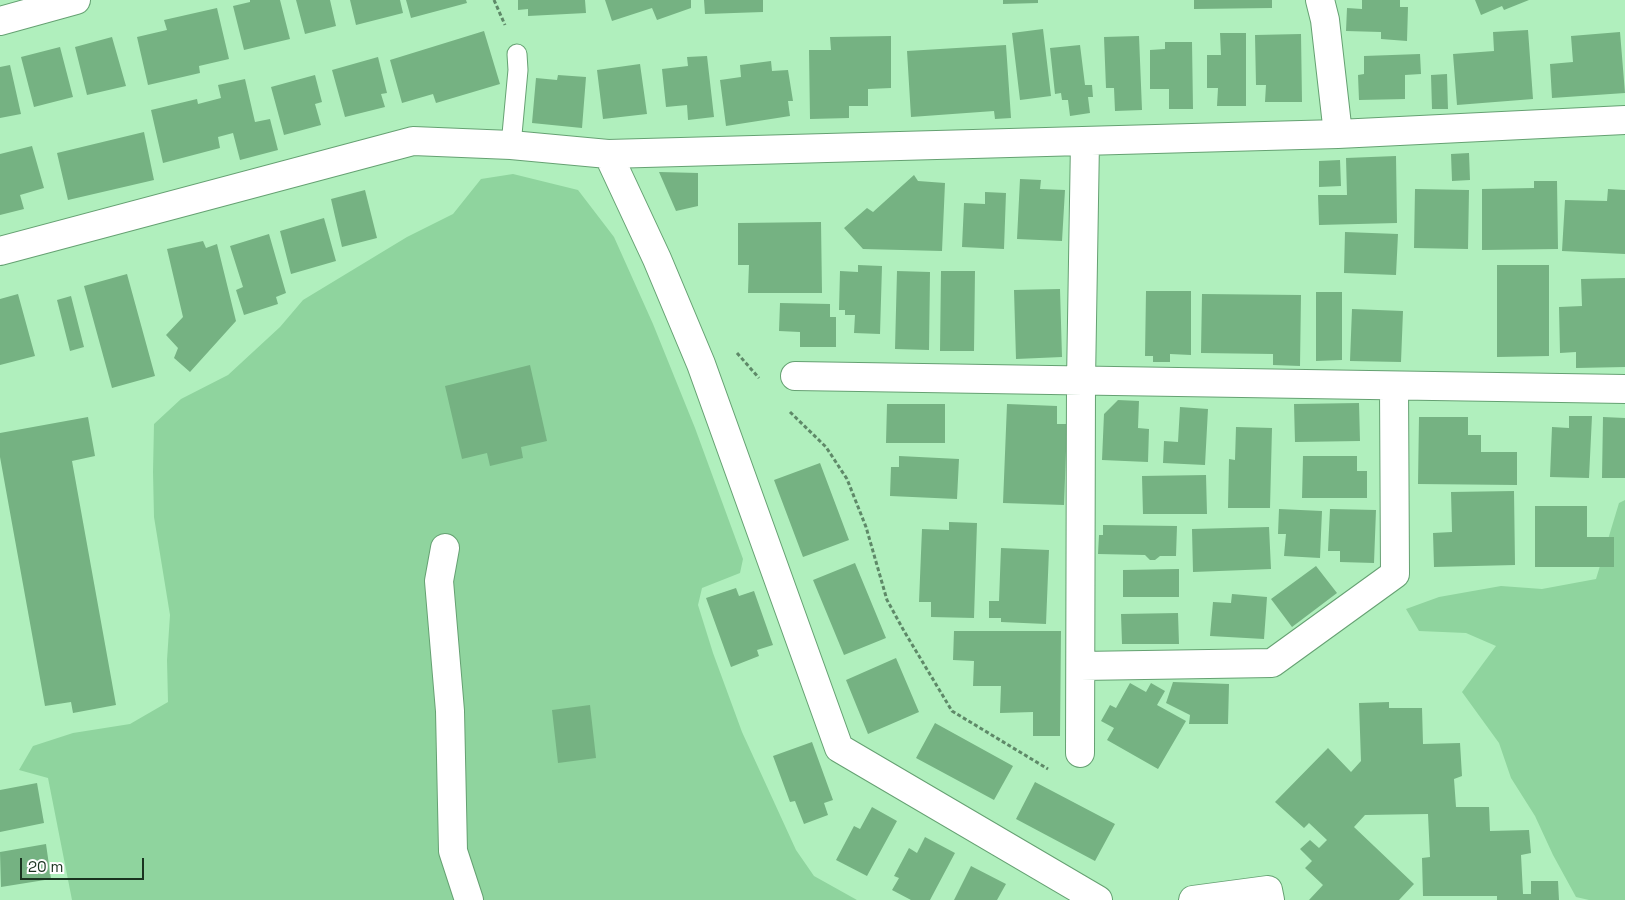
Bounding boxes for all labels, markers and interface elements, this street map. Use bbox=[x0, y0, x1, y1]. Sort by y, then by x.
scale bar bbox=[22, 848, 146, 880]
text: 20 m bbox=[28, 857, 63, 876]

